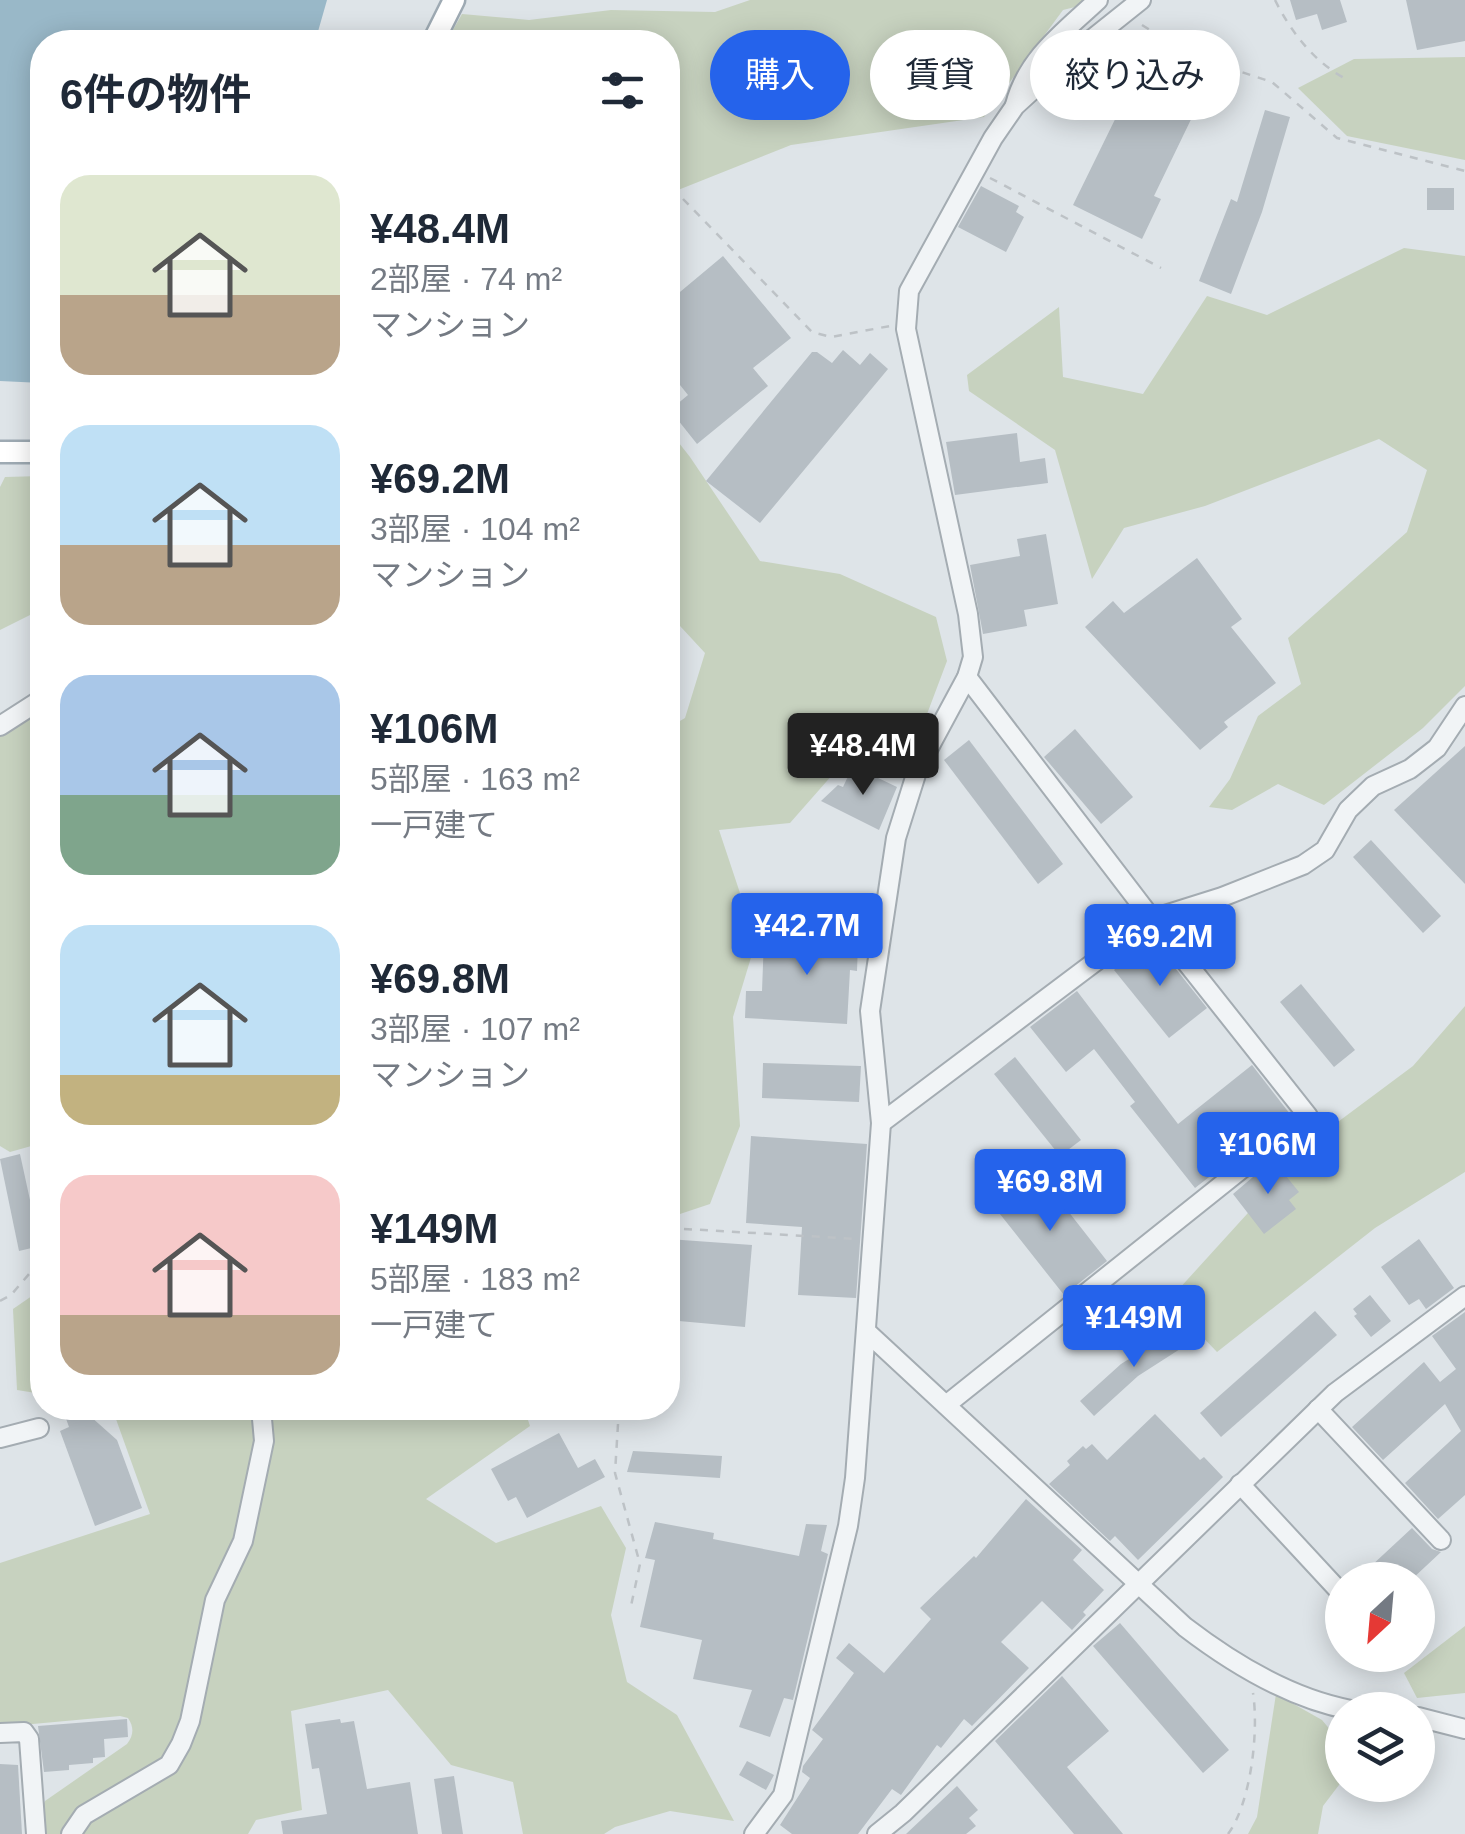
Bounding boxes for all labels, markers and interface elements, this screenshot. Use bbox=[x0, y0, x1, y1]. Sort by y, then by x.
chip: 購入 bbox=[710, 30, 850, 120]
chip: 賃貸 bbox=[870, 30, 1010, 120]
chip: 絞り込み bbox=[1030, 30, 1240, 120]
icon: filters bbox=[595, 63, 650, 118]
text: 6件の物件 bbox=[60, 71, 251, 118]
text: ¥48.4M bbox=[370, 205, 510, 252]
icon: home bbox=[140, 215, 260, 335]
text: 2部屋 · 74 m² bbox=[370, 261, 562, 297]
text: マンション bbox=[370, 307, 530, 343]
text: ¥69.2M bbox=[370, 455, 510, 502]
icon: home bbox=[140, 465, 260, 585]
text: 3部屋 · 104 m² bbox=[370, 511, 580, 547]
text: マンション bbox=[370, 557, 530, 593]
text: ¥106M bbox=[370, 705, 498, 752]
pin: ¥48.4M bbox=[782, 713, 944, 798]
icon: home bbox=[140, 715, 260, 835]
text: ¥48.4M bbox=[810, 727, 916, 763]
text: 5部屋 · 163 m² bbox=[370, 761, 580, 797]
text: 一戸建て bbox=[370, 807, 498, 843]
pin: ¥42.7M bbox=[726, 893, 888, 978]
pin: ¥69.2M bbox=[1079, 904, 1241, 989]
text: ¥42.7M bbox=[754, 907, 860, 943]
text: ¥69.2M bbox=[1107, 918, 1213, 954]
text: ¥69.8M bbox=[370, 955, 510, 1002]
icon: home bbox=[140, 965, 260, 1085]
text: 3部屋 · 107 m² bbox=[370, 1011, 580, 1047]
text: マンション bbox=[370, 1057, 530, 1093]
pin: ¥106M bbox=[1198, 1112, 1338, 1197]
text: ¥106M bbox=[1219, 1126, 1317, 1162]
pin: ¥69.8M bbox=[969, 1149, 1131, 1234]
text: ¥69.8M bbox=[997, 1163, 1103, 1199]
text: ¥149M bbox=[370, 1205, 498, 1252]
icon: home bbox=[140, 1215, 260, 1335]
text: 5部屋 · 183 m² bbox=[370, 1261, 580, 1297]
pin: ¥149M bbox=[1064, 1285, 1204, 1370]
text: ¥149M bbox=[1085, 1299, 1183, 1335]
text: 一戸建て bbox=[370, 1307, 498, 1343]
north arrow bbox=[1325, 1562, 1435, 1672]
map controls bbox=[1325, 1562, 1435, 1802]
button: layers bbox=[1325, 1692, 1435, 1802]

